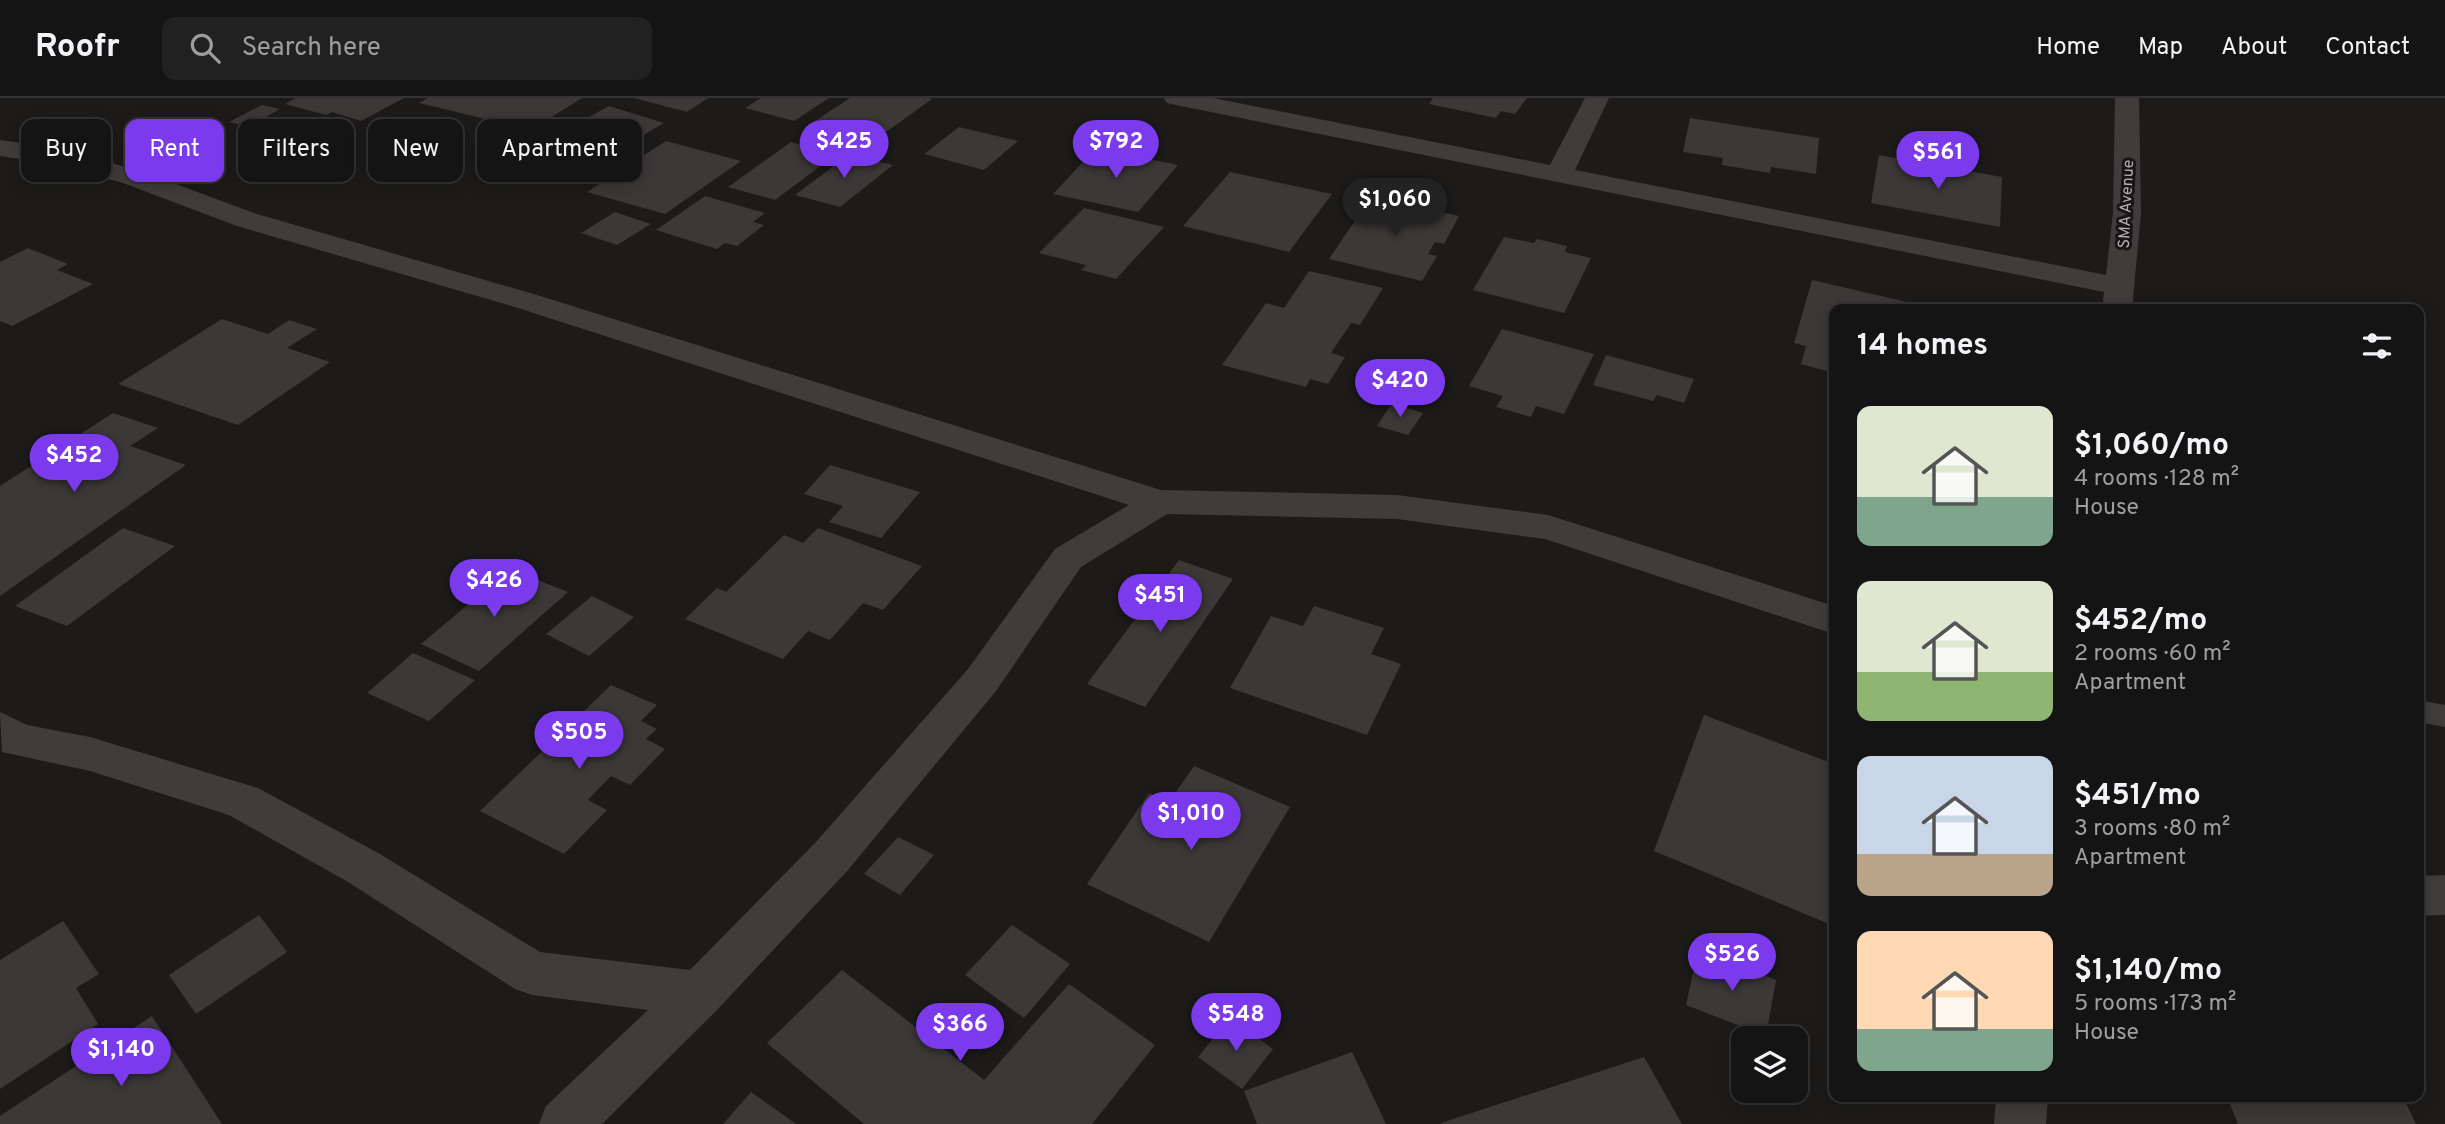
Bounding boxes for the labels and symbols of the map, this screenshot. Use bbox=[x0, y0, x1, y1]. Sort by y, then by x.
pin: $425 bbox=[803, 120, 885, 180]
pin: $792 bbox=[1075, 120, 1157, 180]
pin: $561 bbox=[1897, 132, 1979, 191]
street label: SMA Avenue bbox=[2115, 159, 2139, 249]
pin: $1,060 bbox=[1338, 178, 1452, 238]
pin: $420 bbox=[1359, 360, 1441, 419]
pin: $452 bbox=[33, 434, 115, 494]
pin: $426 bbox=[453, 560, 535, 619]
pin: $451 bbox=[1119, 574, 1201, 634]
pin: $505 bbox=[538, 712, 620, 771]
pin: $1,010 bbox=[1134, 792, 1248, 852]
pin: $526 bbox=[1691, 934, 1773, 993]
pin: $548 bbox=[1195, 993, 1277, 1053]
pin: $366 bbox=[919, 1004, 1001, 1063]
pin: $1,140 bbox=[64, 1028, 178, 1088]

